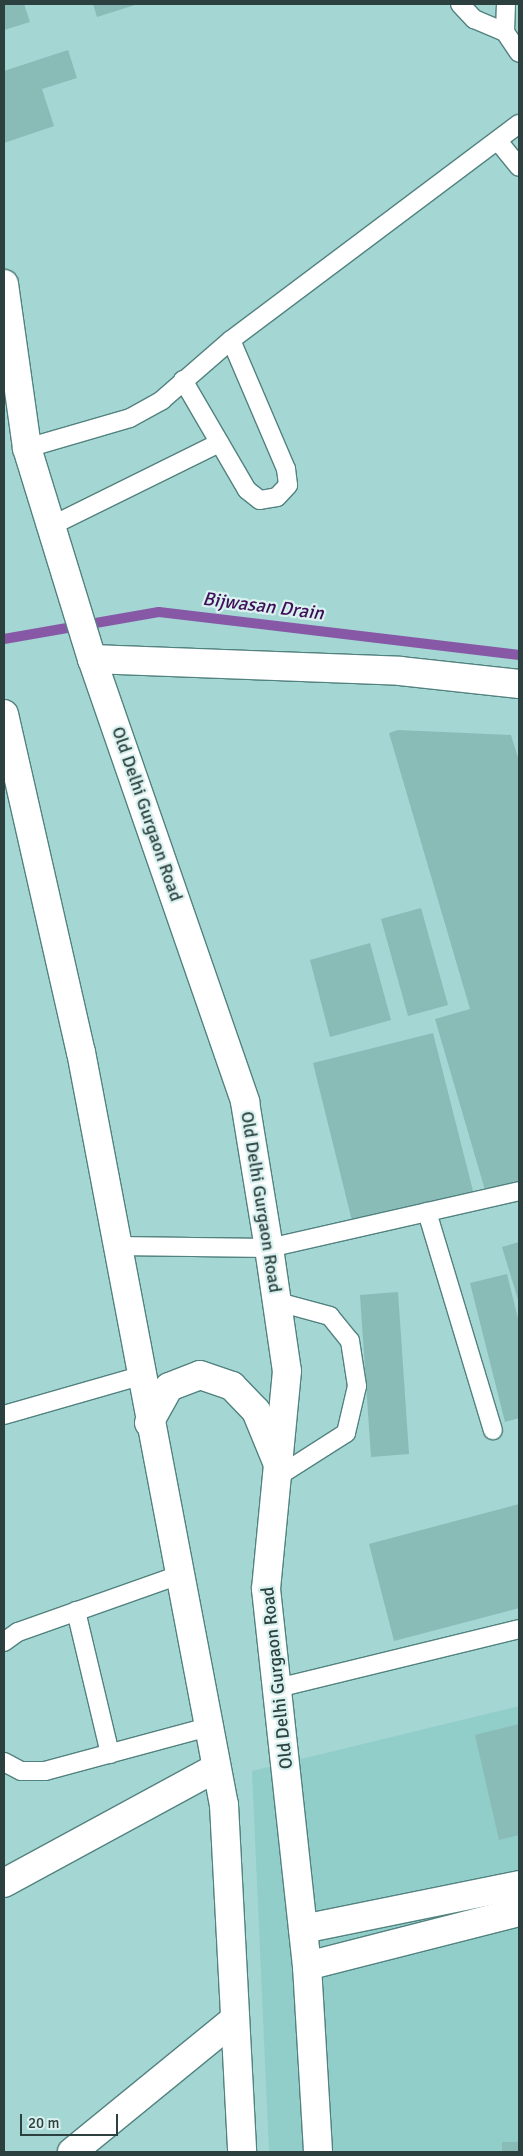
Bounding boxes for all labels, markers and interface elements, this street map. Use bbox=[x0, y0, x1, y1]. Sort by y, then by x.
water label: Bijwasan Drain bbox=[201, 588, 325, 626]
street label: Old Delhi Gurgaon Road bbox=[107, 724, 187, 904]
street label: Old Delhi Gurgaon Road bbox=[236, 1110, 286, 1294]
street label: Old Delhi Gurgaon Road bbox=[257, 1586, 297, 1770]
scale bar bbox=[22, 2104, 120, 2136]
text: 20 m bbox=[28, 2114, 59, 2132]

